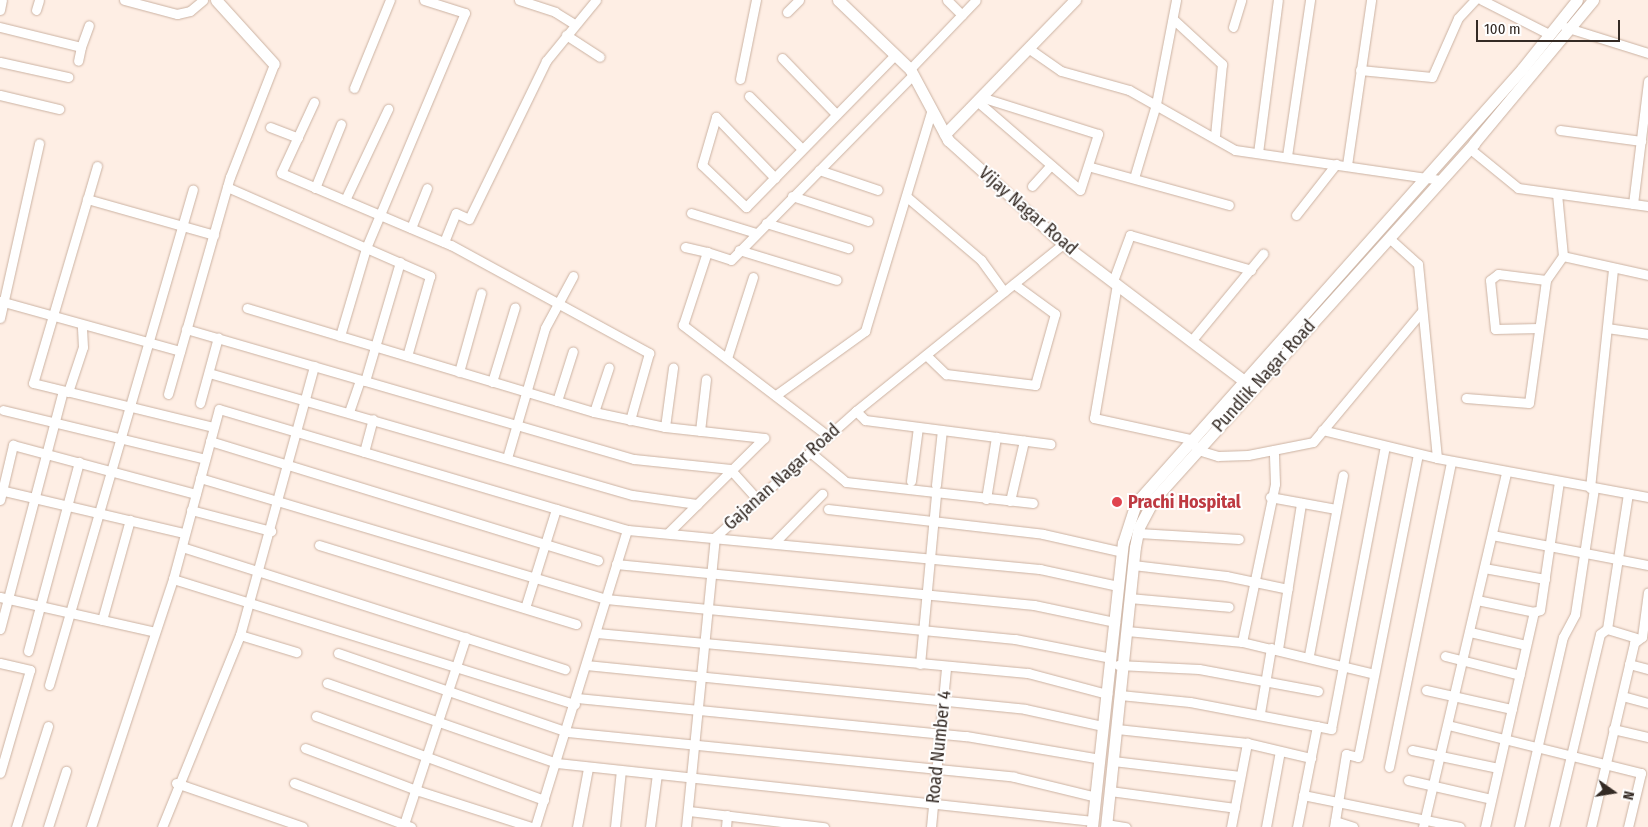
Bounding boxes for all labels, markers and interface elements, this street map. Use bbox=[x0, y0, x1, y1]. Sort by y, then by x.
scale bar bbox=[1478, 10, 1622, 42]
text: 100 m bbox=[1484, 20, 1521, 38]
street label: Vijay Nagar Road bbox=[974, 162, 1082, 260]
street label: Pundlik Nagar Road bbox=[1208, 315, 1320, 437]
street label: Gajanan Nagar Road bbox=[720, 419, 844, 535]
place label: Prachi Hospital bbox=[1128, 491, 1241, 513]
marker: Prachi Hospital bbox=[1110, 495, 1124, 509]
street label: Road Number 4 bbox=[922, 689, 956, 805]
north arrow bbox=[1588, 767, 1638, 817]
text: N bbox=[1619, 789, 1637, 801]

